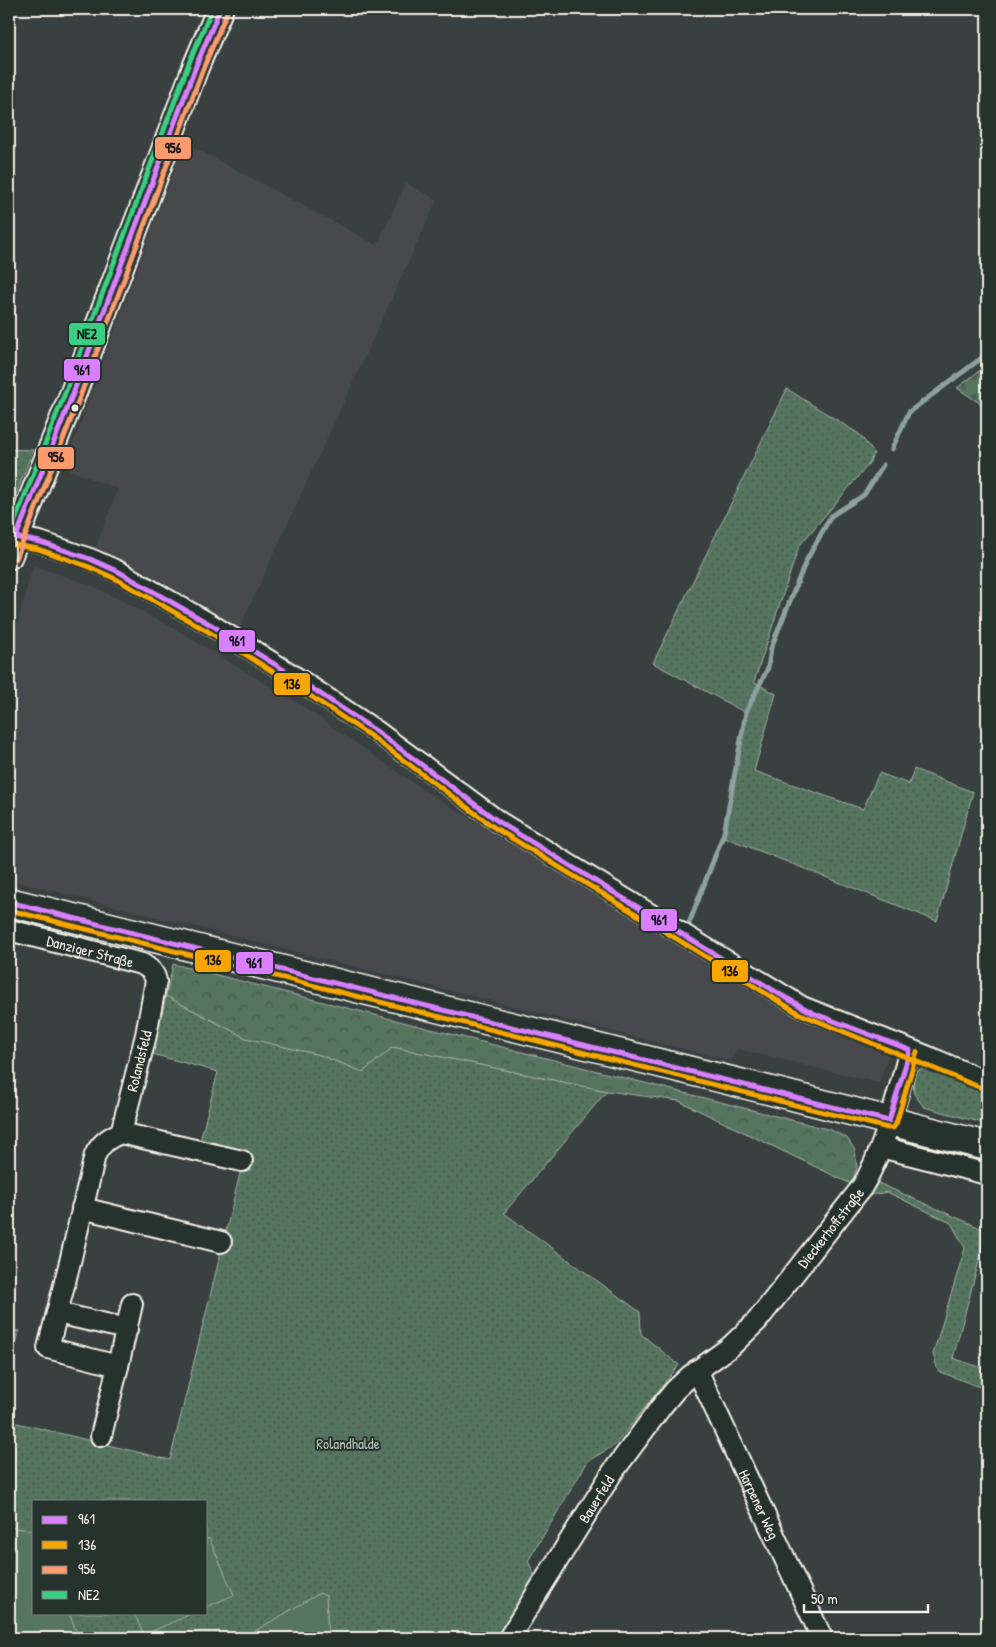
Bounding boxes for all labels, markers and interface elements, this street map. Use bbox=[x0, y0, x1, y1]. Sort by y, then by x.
line badge: 956 bbox=[154, 136, 192, 160]
text: 956 bbox=[165, 138, 182, 157]
line badge: NE2 bbox=[68, 322, 106, 346]
text: NE2 bbox=[77, 324, 98, 343]
line badge: 961 bbox=[63, 358, 101, 382]
text: 961 bbox=[74, 360, 90, 379]
unlabelled marker bbox=[70, 403, 80, 413]
line badge: 956 bbox=[37, 446, 75, 470]
text: 956 bbox=[48, 447, 65, 466]
line badge: 961 bbox=[218, 629, 256, 653]
text: 961 bbox=[229, 631, 245, 650]
line badge: 136 bbox=[273, 672, 311, 696]
text: 136 bbox=[284, 674, 301, 693]
line badge: 961 bbox=[640, 908, 678, 932]
text: 961 bbox=[651, 910, 667, 929]
street label: Danziger Straße bbox=[45, 930, 136, 972]
line badge: 136 bbox=[194, 949, 232, 973]
text: 136 bbox=[205, 950, 222, 969]
line badge: 961 bbox=[235, 951, 274, 975]
text: 961 bbox=[246, 953, 262, 972]
line badge: 136 bbox=[711, 959, 749, 983]
text: 136 bbox=[722, 961, 739, 980]
street label: Rolandsfeld bbox=[121, 1028, 157, 1094]
street label: Dieckerhoffstraße bbox=[792, 1183, 869, 1272]
park label: Rolandhalde bbox=[316, 1433, 380, 1454]
street label: Harpener Weg bbox=[734, 1466, 785, 1543]
street label: Bauerfeld bbox=[573, 1471, 619, 1527]
legend bbox=[32, 1500, 208, 1614]
text: 961 bbox=[78, 1508, 95, 1529]
text: 136 bbox=[78, 1534, 96, 1555]
text: 956 bbox=[78, 1558, 96, 1579]
scale bar bbox=[804, 1582, 927, 1614]
text: NE2 bbox=[78, 1584, 100, 1605]
text: 50 m bbox=[811, 1588, 838, 1609]

